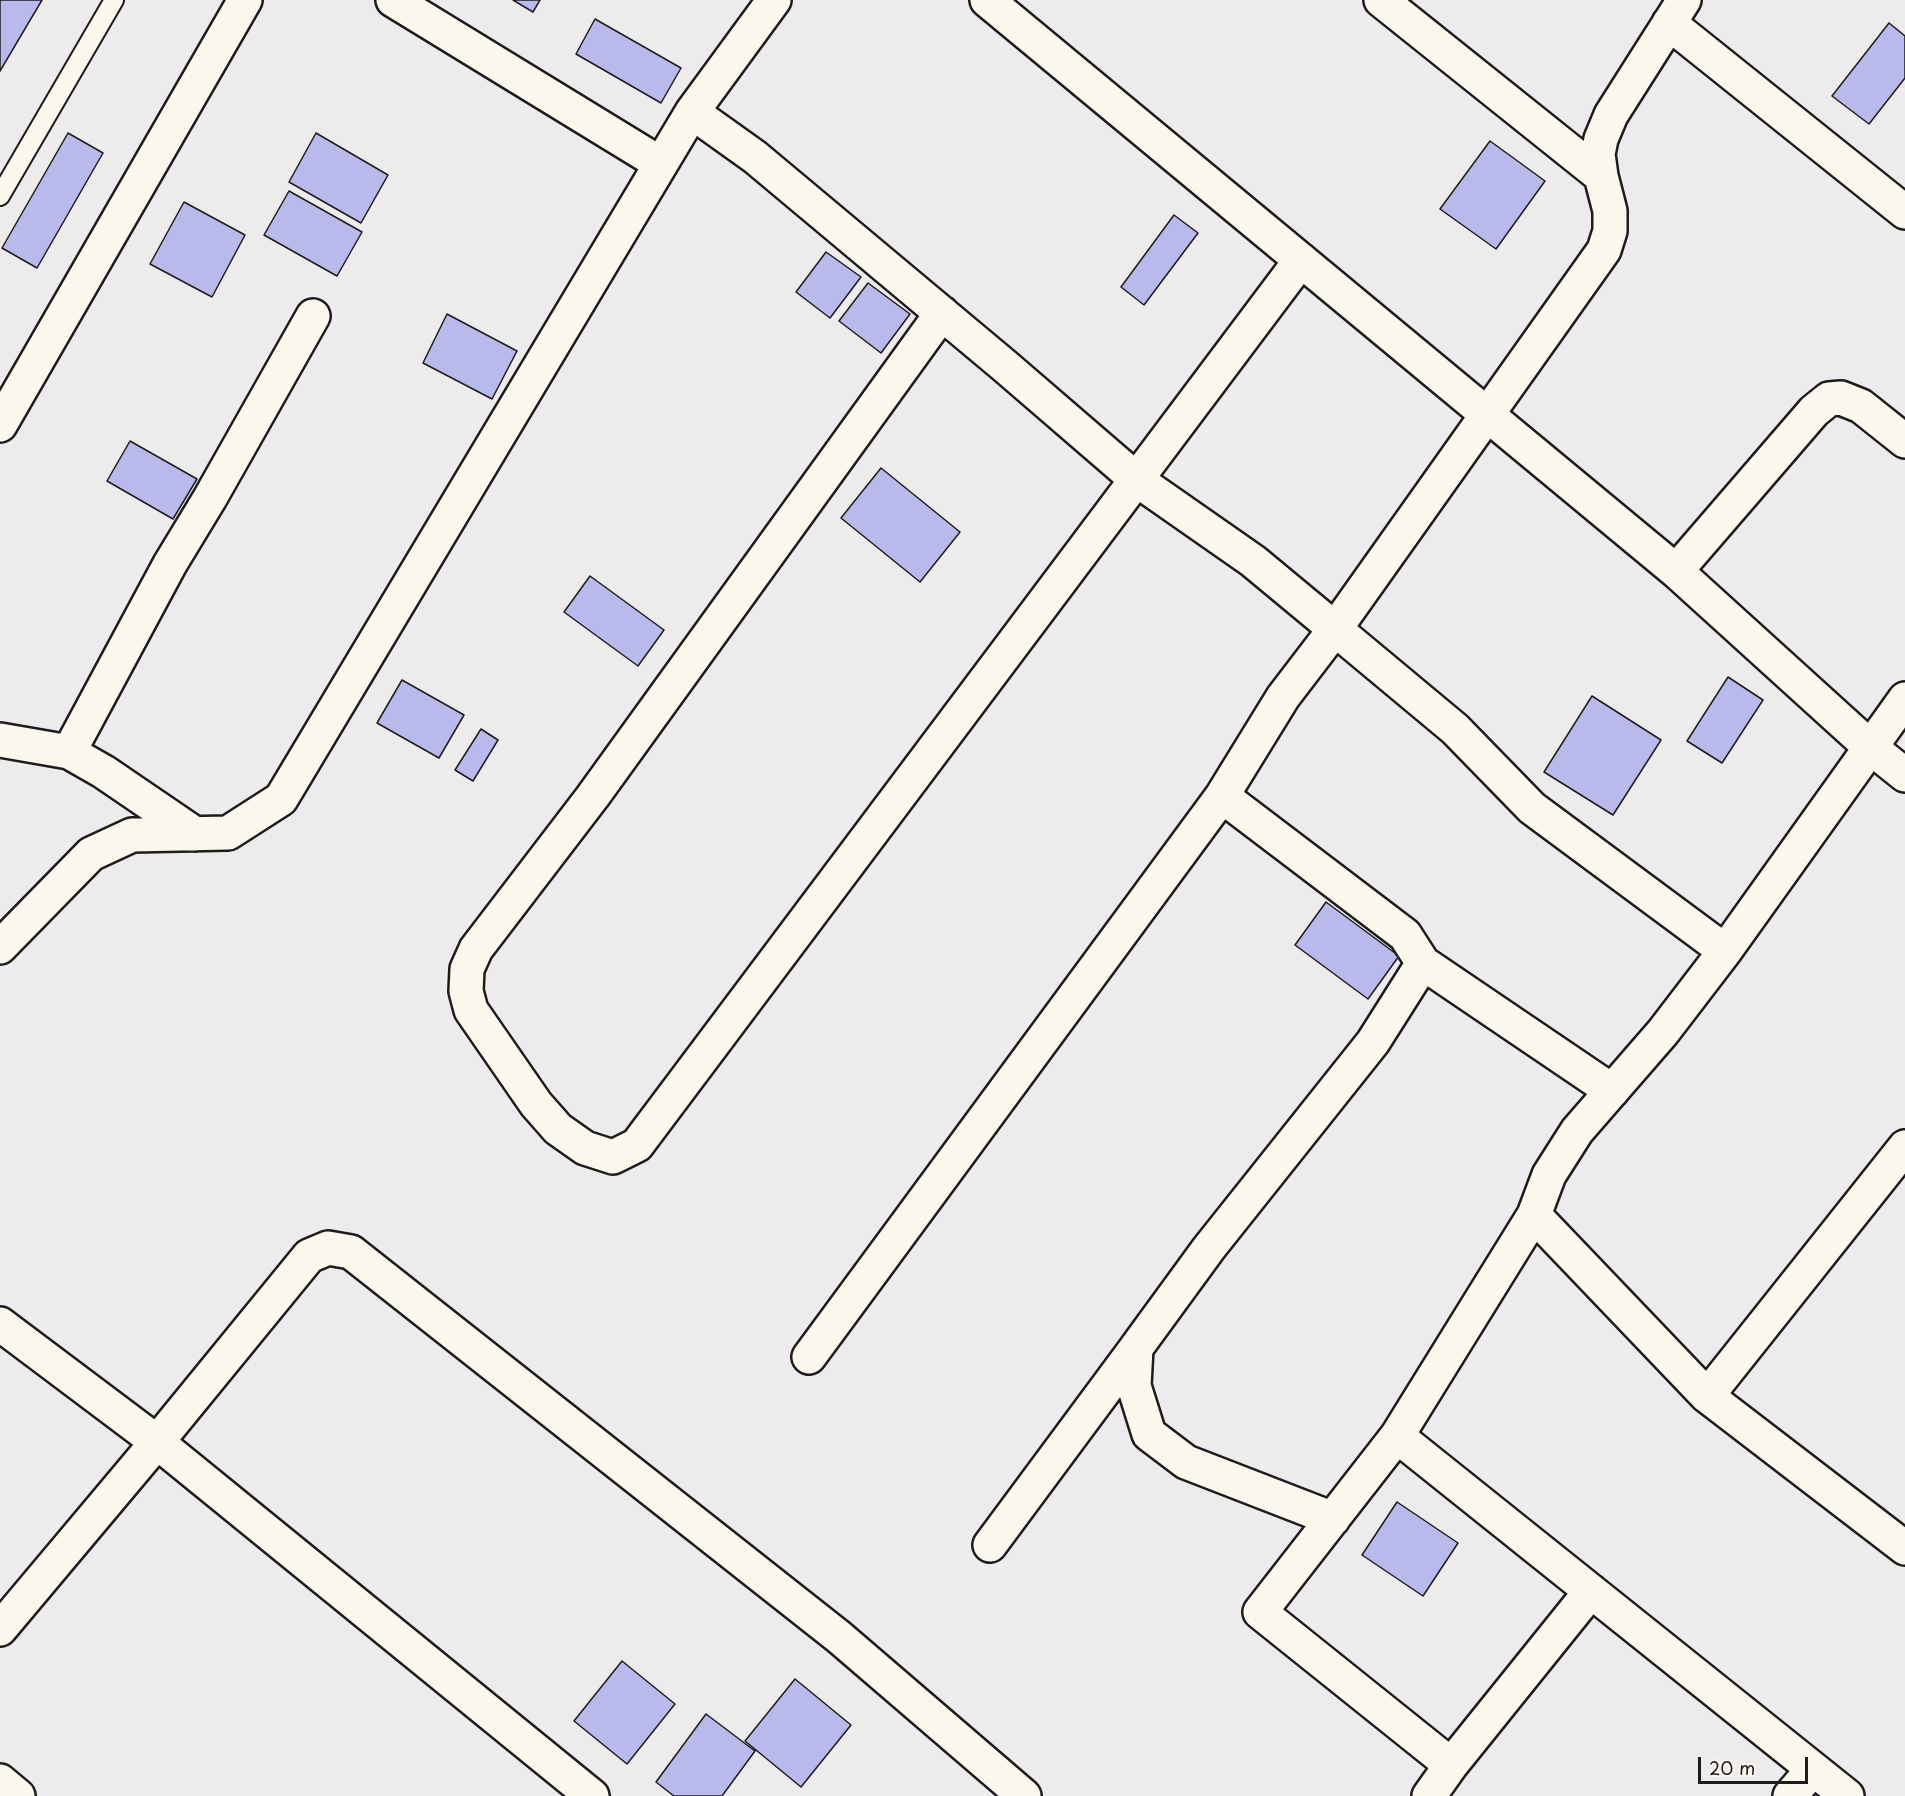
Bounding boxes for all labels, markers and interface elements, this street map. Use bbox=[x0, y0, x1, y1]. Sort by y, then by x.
scale bar bbox=[1701, 1745, 1810, 1783]
text: 20 m bbox=[1709, 1754, 1755, 1781]

